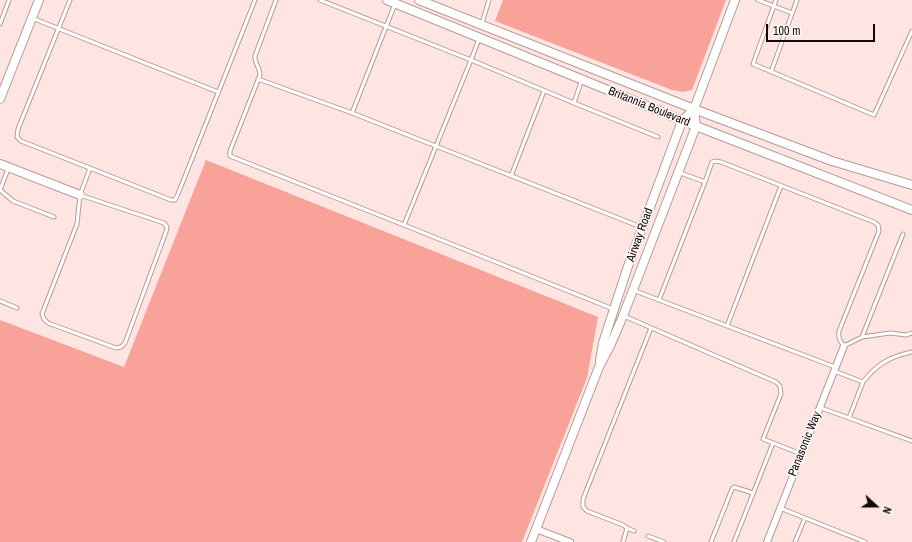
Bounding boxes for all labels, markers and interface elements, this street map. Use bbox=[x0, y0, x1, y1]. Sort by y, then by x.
scale bar bbox=[768, 16, 877, 42]
text: 100 m bbox=[773, 23, 800, 39]
street label: Britannia Boulevard bbox=[606, 84, 692, 130]
street label: Airway Road bbox=[624, 206, 656, 264]
street label: Panasonic Way bbox=[785, 410, 825, 478]
north arrow bbox=[856, 486, 896, 526]
text: N bbox=[880, 505, 895, 516]

